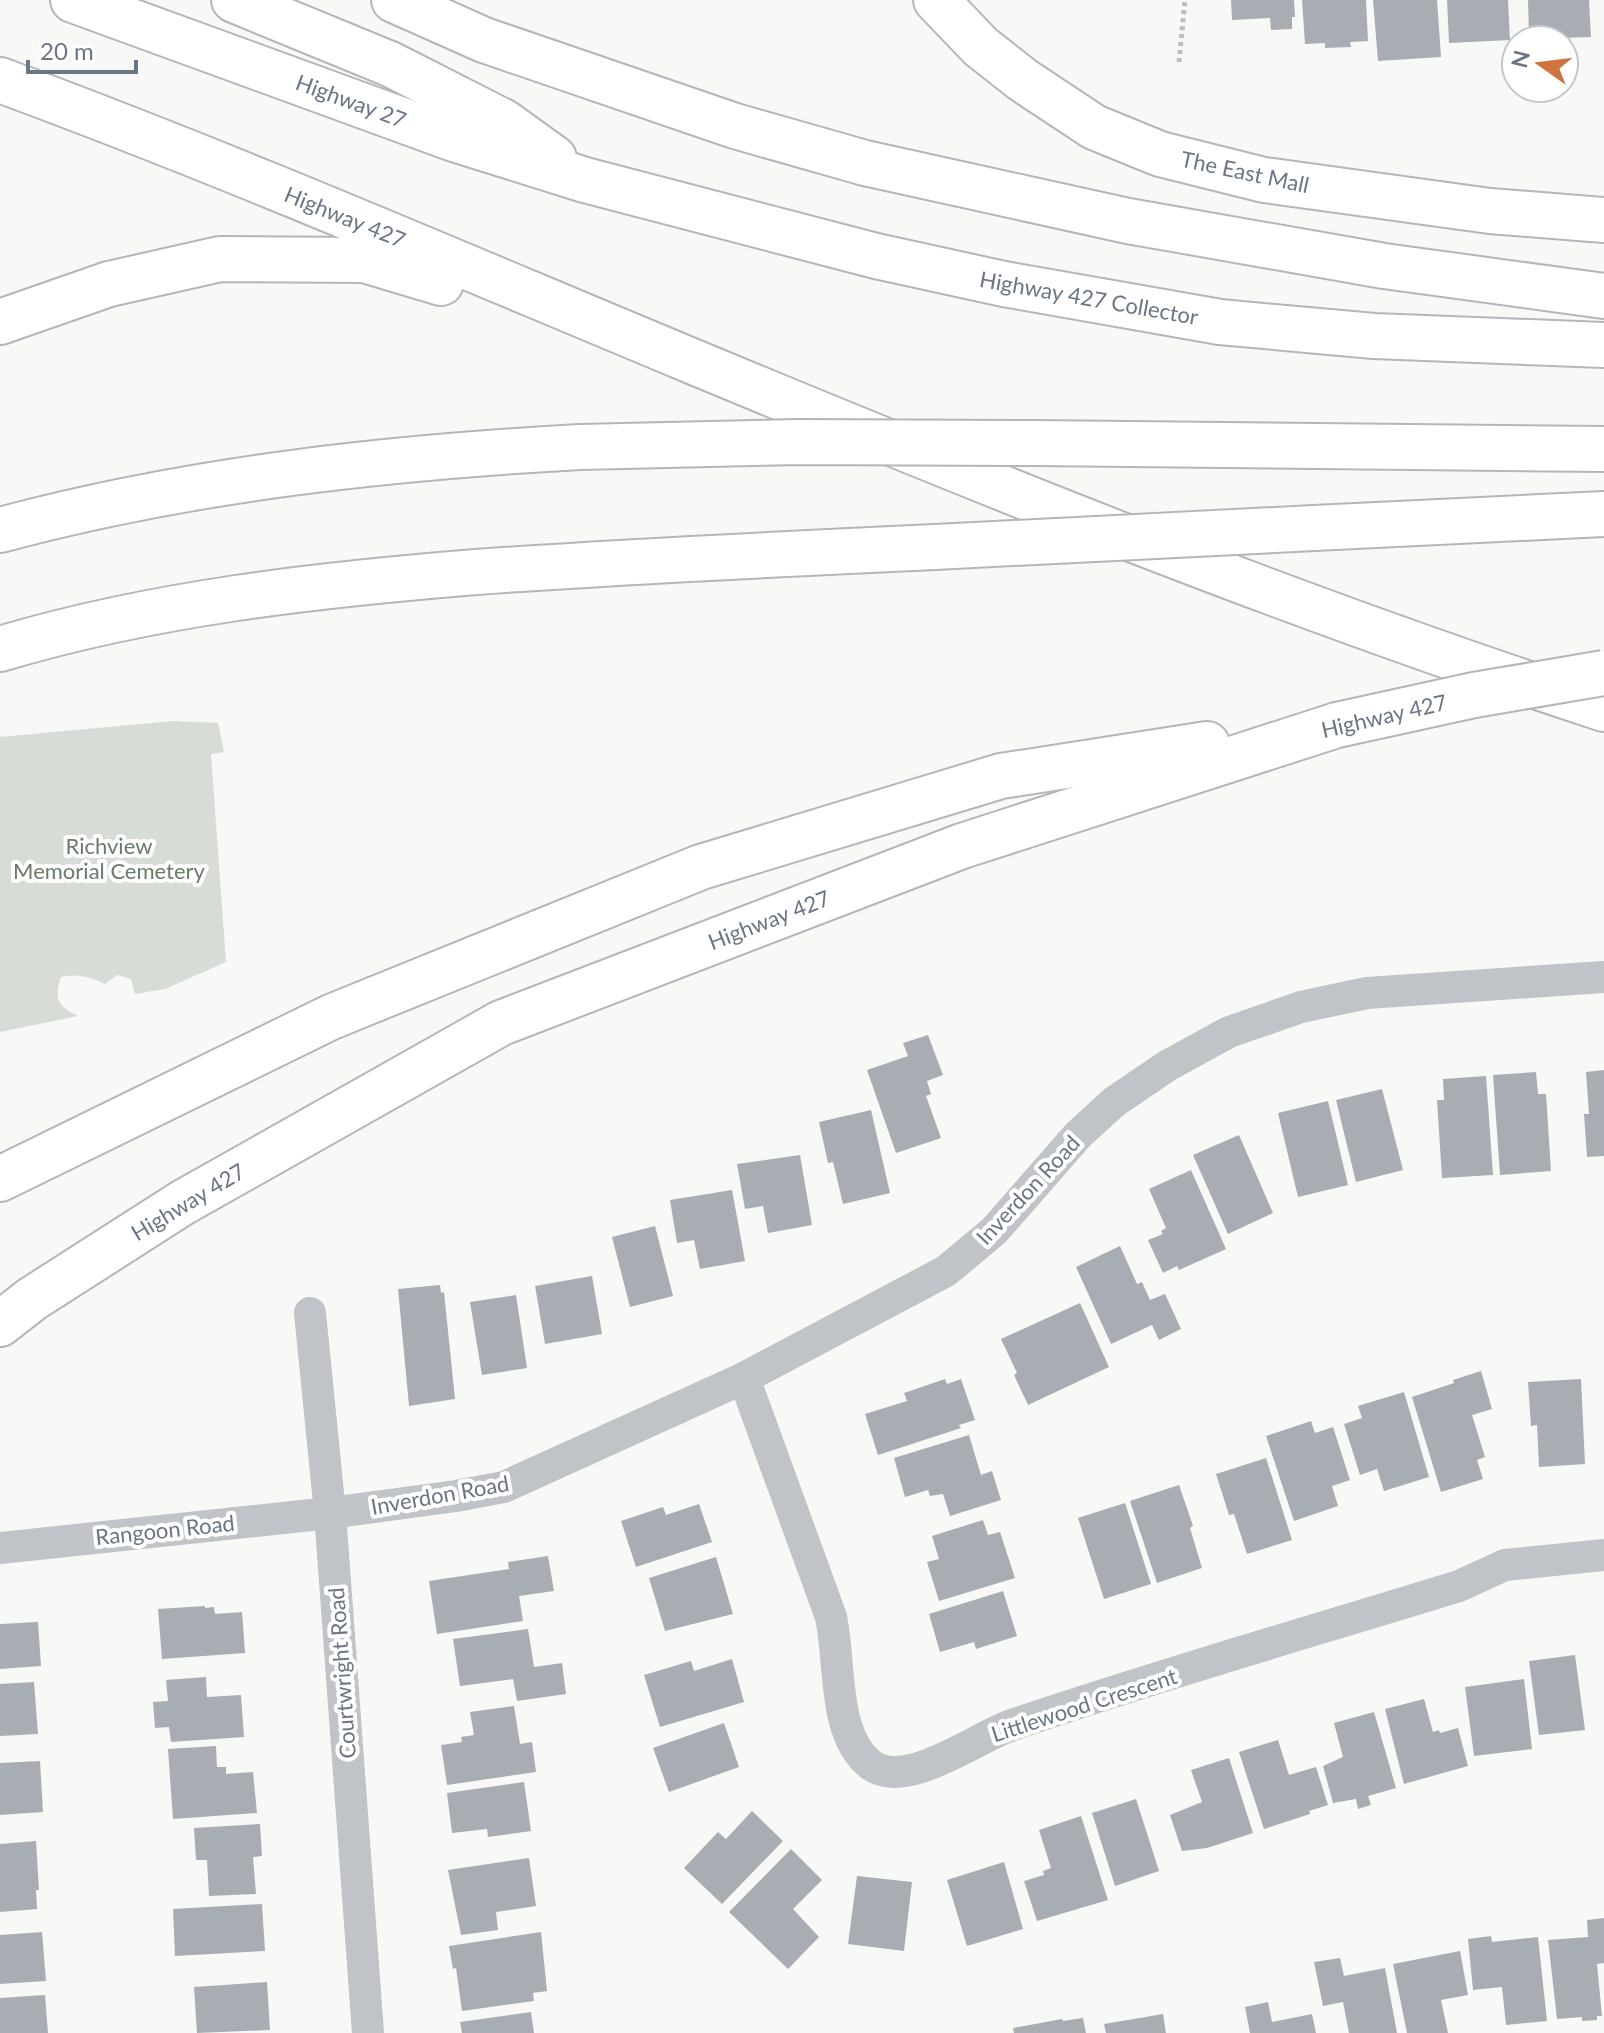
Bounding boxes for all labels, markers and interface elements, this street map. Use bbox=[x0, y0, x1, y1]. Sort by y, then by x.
scale bar bbox=[28, 24, 136, 74]
north arrow bbox=[1500, 24, 1580, 104]
text: 20 m bbox=[40, 36, 94, 65]
text: N bbox=[1505, 48, 1535, 71]
street label: Highway 27 bbox=[292, 68, 410, 133]
street label: The East Mall bbox=[1179, 145, 1312, 198]
street label: Highway 427 bbox=[281, 180, 410, 253]
street label: Highway 427 Collector bbox=[978, 265, 1201, 330]
street label: Highway 427 bbox=[1318, 688, 1449, 743]
park label: Richview Memorial Cemetery bbox=[13, 832, 206, 884]
street label: Highway 427 bbox=[704, 884, 833, 955]
street label: Inverdon Road bbox=[970, 1129, 1085, 1250]
street label: Highway 427 bbox=[126, 1157, 250, 1246]
street label: Inverdon Road bbox=[369, 1469, 511, 1520]
street label: Rangoon Road bbox=[94, 1509, 236, 1550]
street label: Courtwright Road bbox=[322, 1587, 361, 1760]
street label: Littlewood Crescent bbox=[988, 1662, 1180, 1747]

